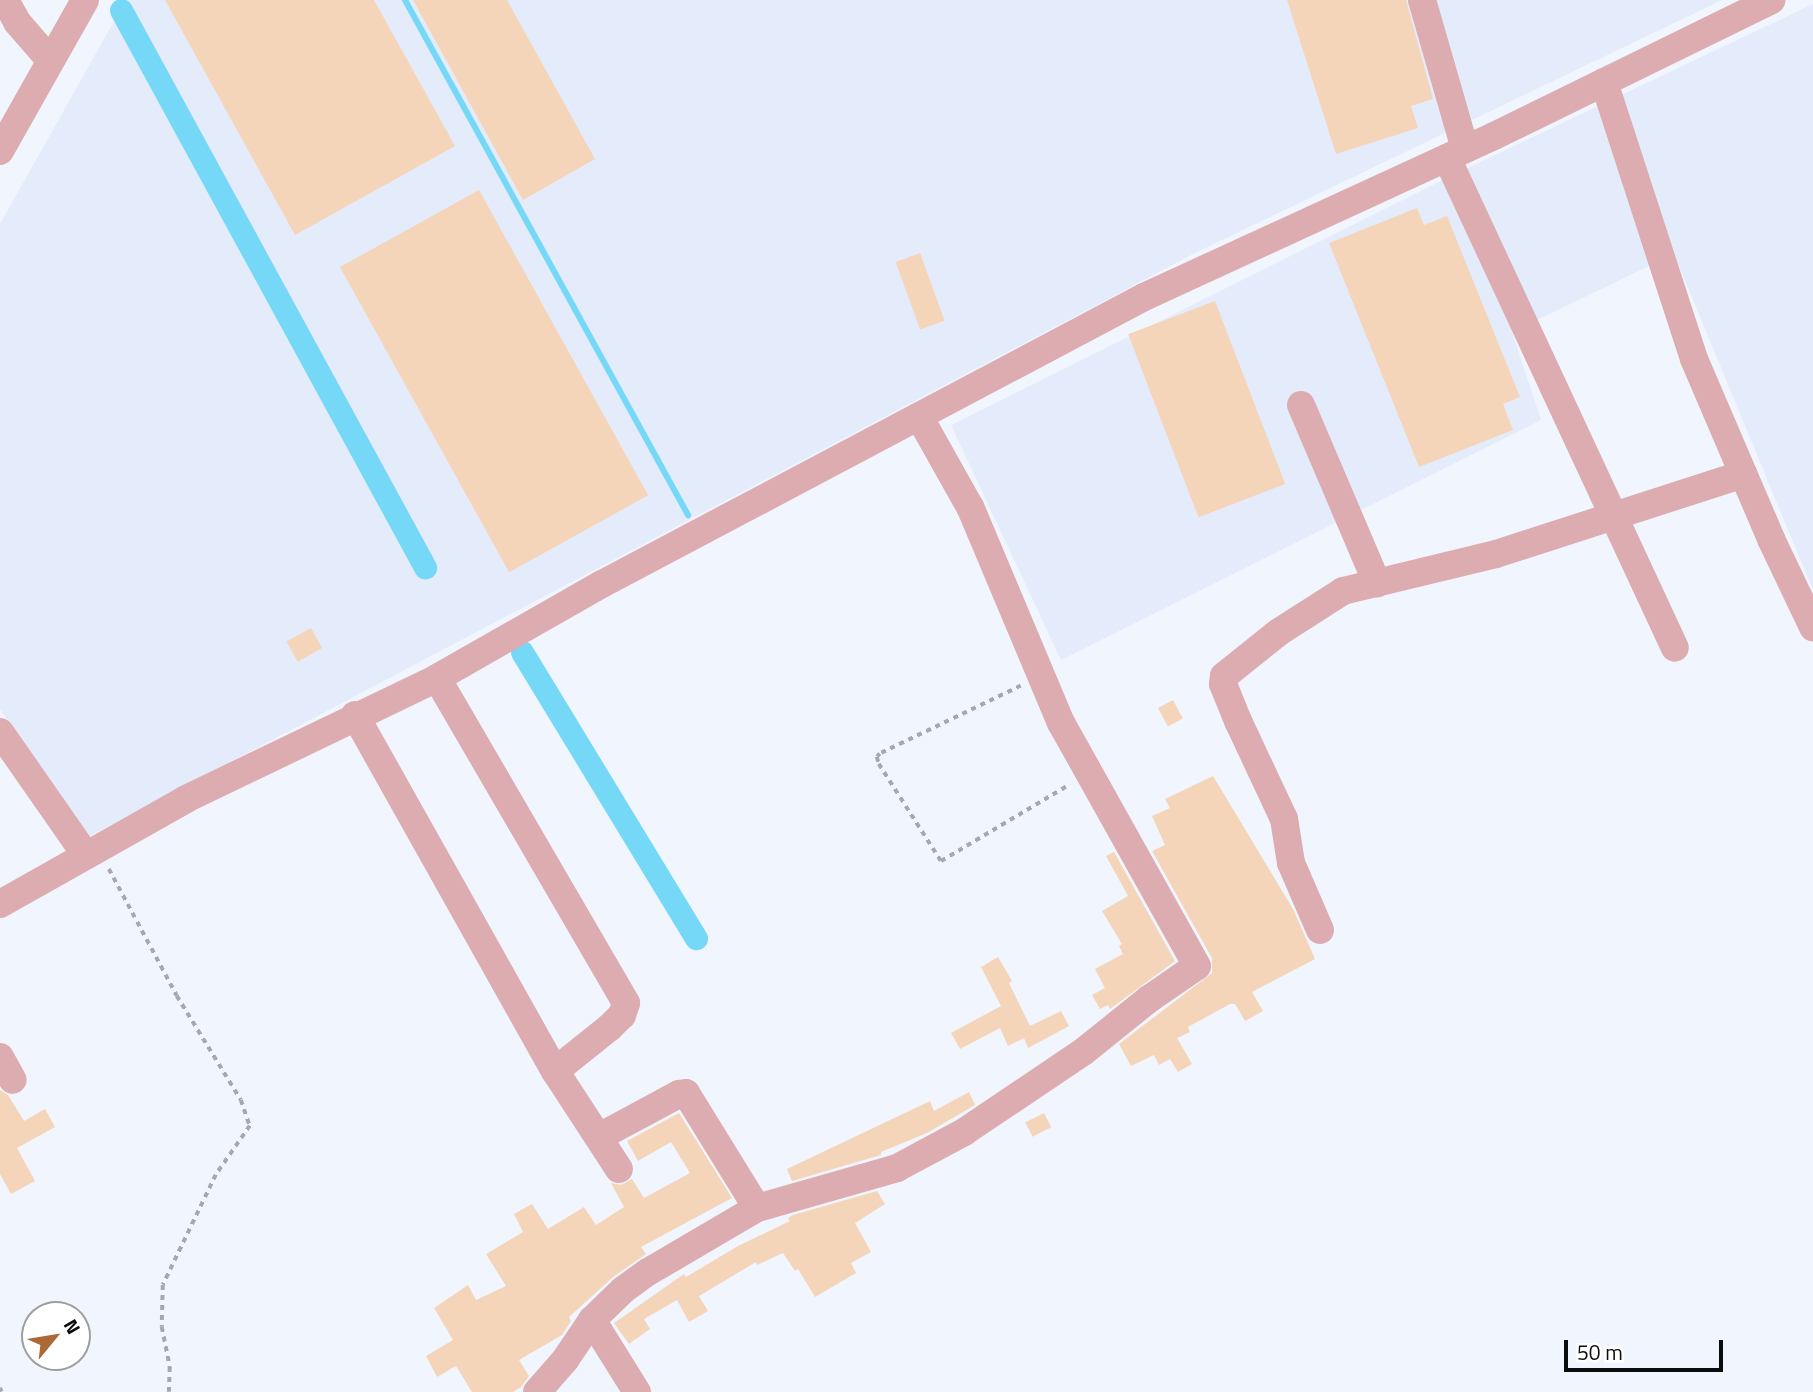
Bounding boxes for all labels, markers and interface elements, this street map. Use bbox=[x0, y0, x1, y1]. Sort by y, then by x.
north arrow bbox=[21, 1301, 91, 1371]
text: N bbox=[57, 1313, 89, 1339]
scale bar bbox=[1568, 1326, 1727, 1370]
text: 50 m bbox=[1577, 1336, 1623, 1368]

